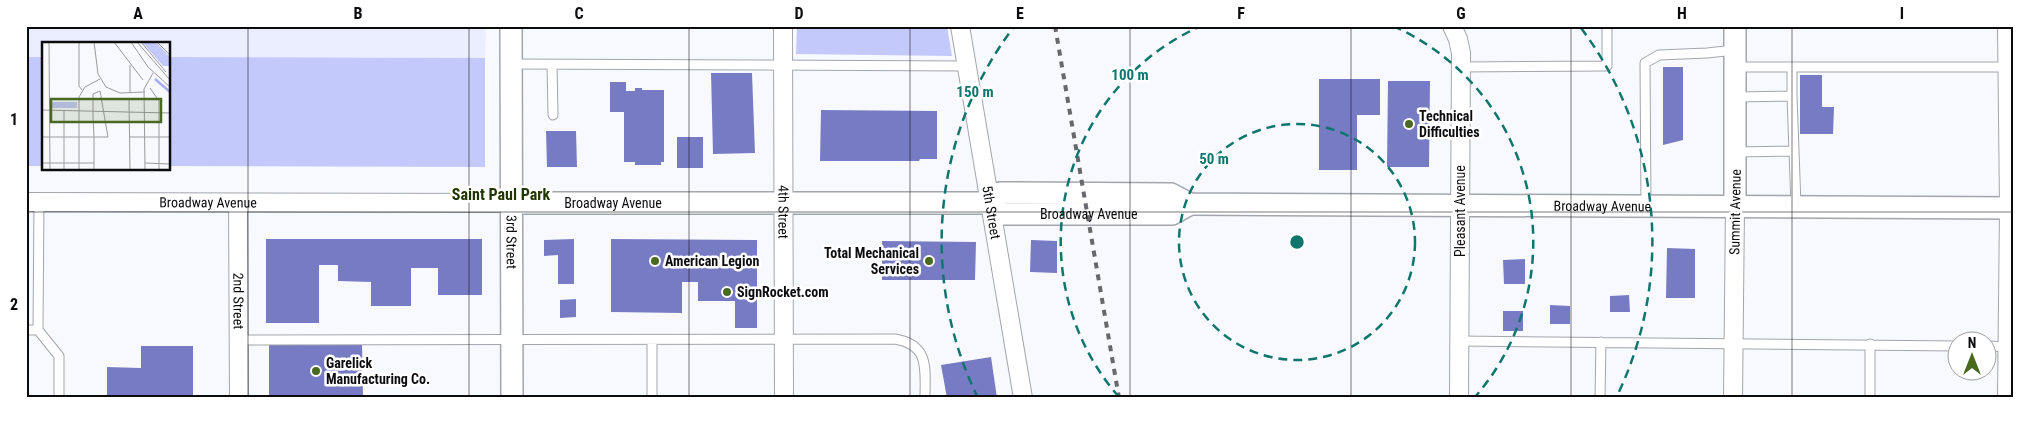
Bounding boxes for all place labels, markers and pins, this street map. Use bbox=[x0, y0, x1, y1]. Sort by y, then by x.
place label: Technical Difficulties bbox=[1419, 108, 1480, 140]
marker: Technical Difficulties bbox=[1403, 118, 1415, 130]
centre of rings bbox=[1288, 233, 1306, 251]
place label: Total Mechanical Services bbox=[824, 245, 919, 277]
place label: American Legion bbox=[665, 253, 759, 269]
marker: American Legion bbox=[649, 255, 661, 267]
marker: Total Mechanical Services bbox=[923, 255, 935, 267]
place label: SignRocket.com bbox=[737, 284, 829, 300]
marker: SignRocket.com bbox=[721, 286, 733, 298]
place label: Garelick Manufacturing Co. bbox=[326, 355, 430, 387]
marker: Garelick Manufacturing Co. bbox=[310, 365, 322, 377]

